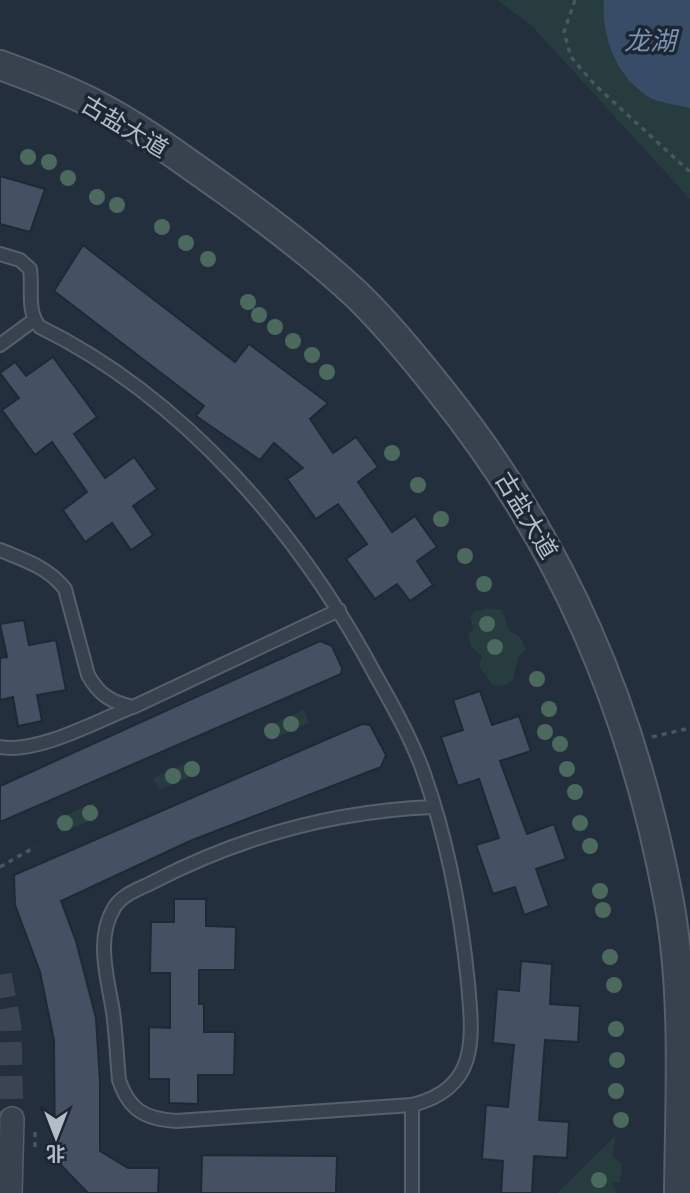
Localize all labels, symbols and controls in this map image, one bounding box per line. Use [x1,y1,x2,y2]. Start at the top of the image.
water label: 龙湖 [624,24,680,57]
street label: 古盐大道 [76,88,174,164]
street label: 古盐大道 [489,466,565,564]
north arrow [21,1102,91,1172]
text: 北 [46,1142,66,1166]

